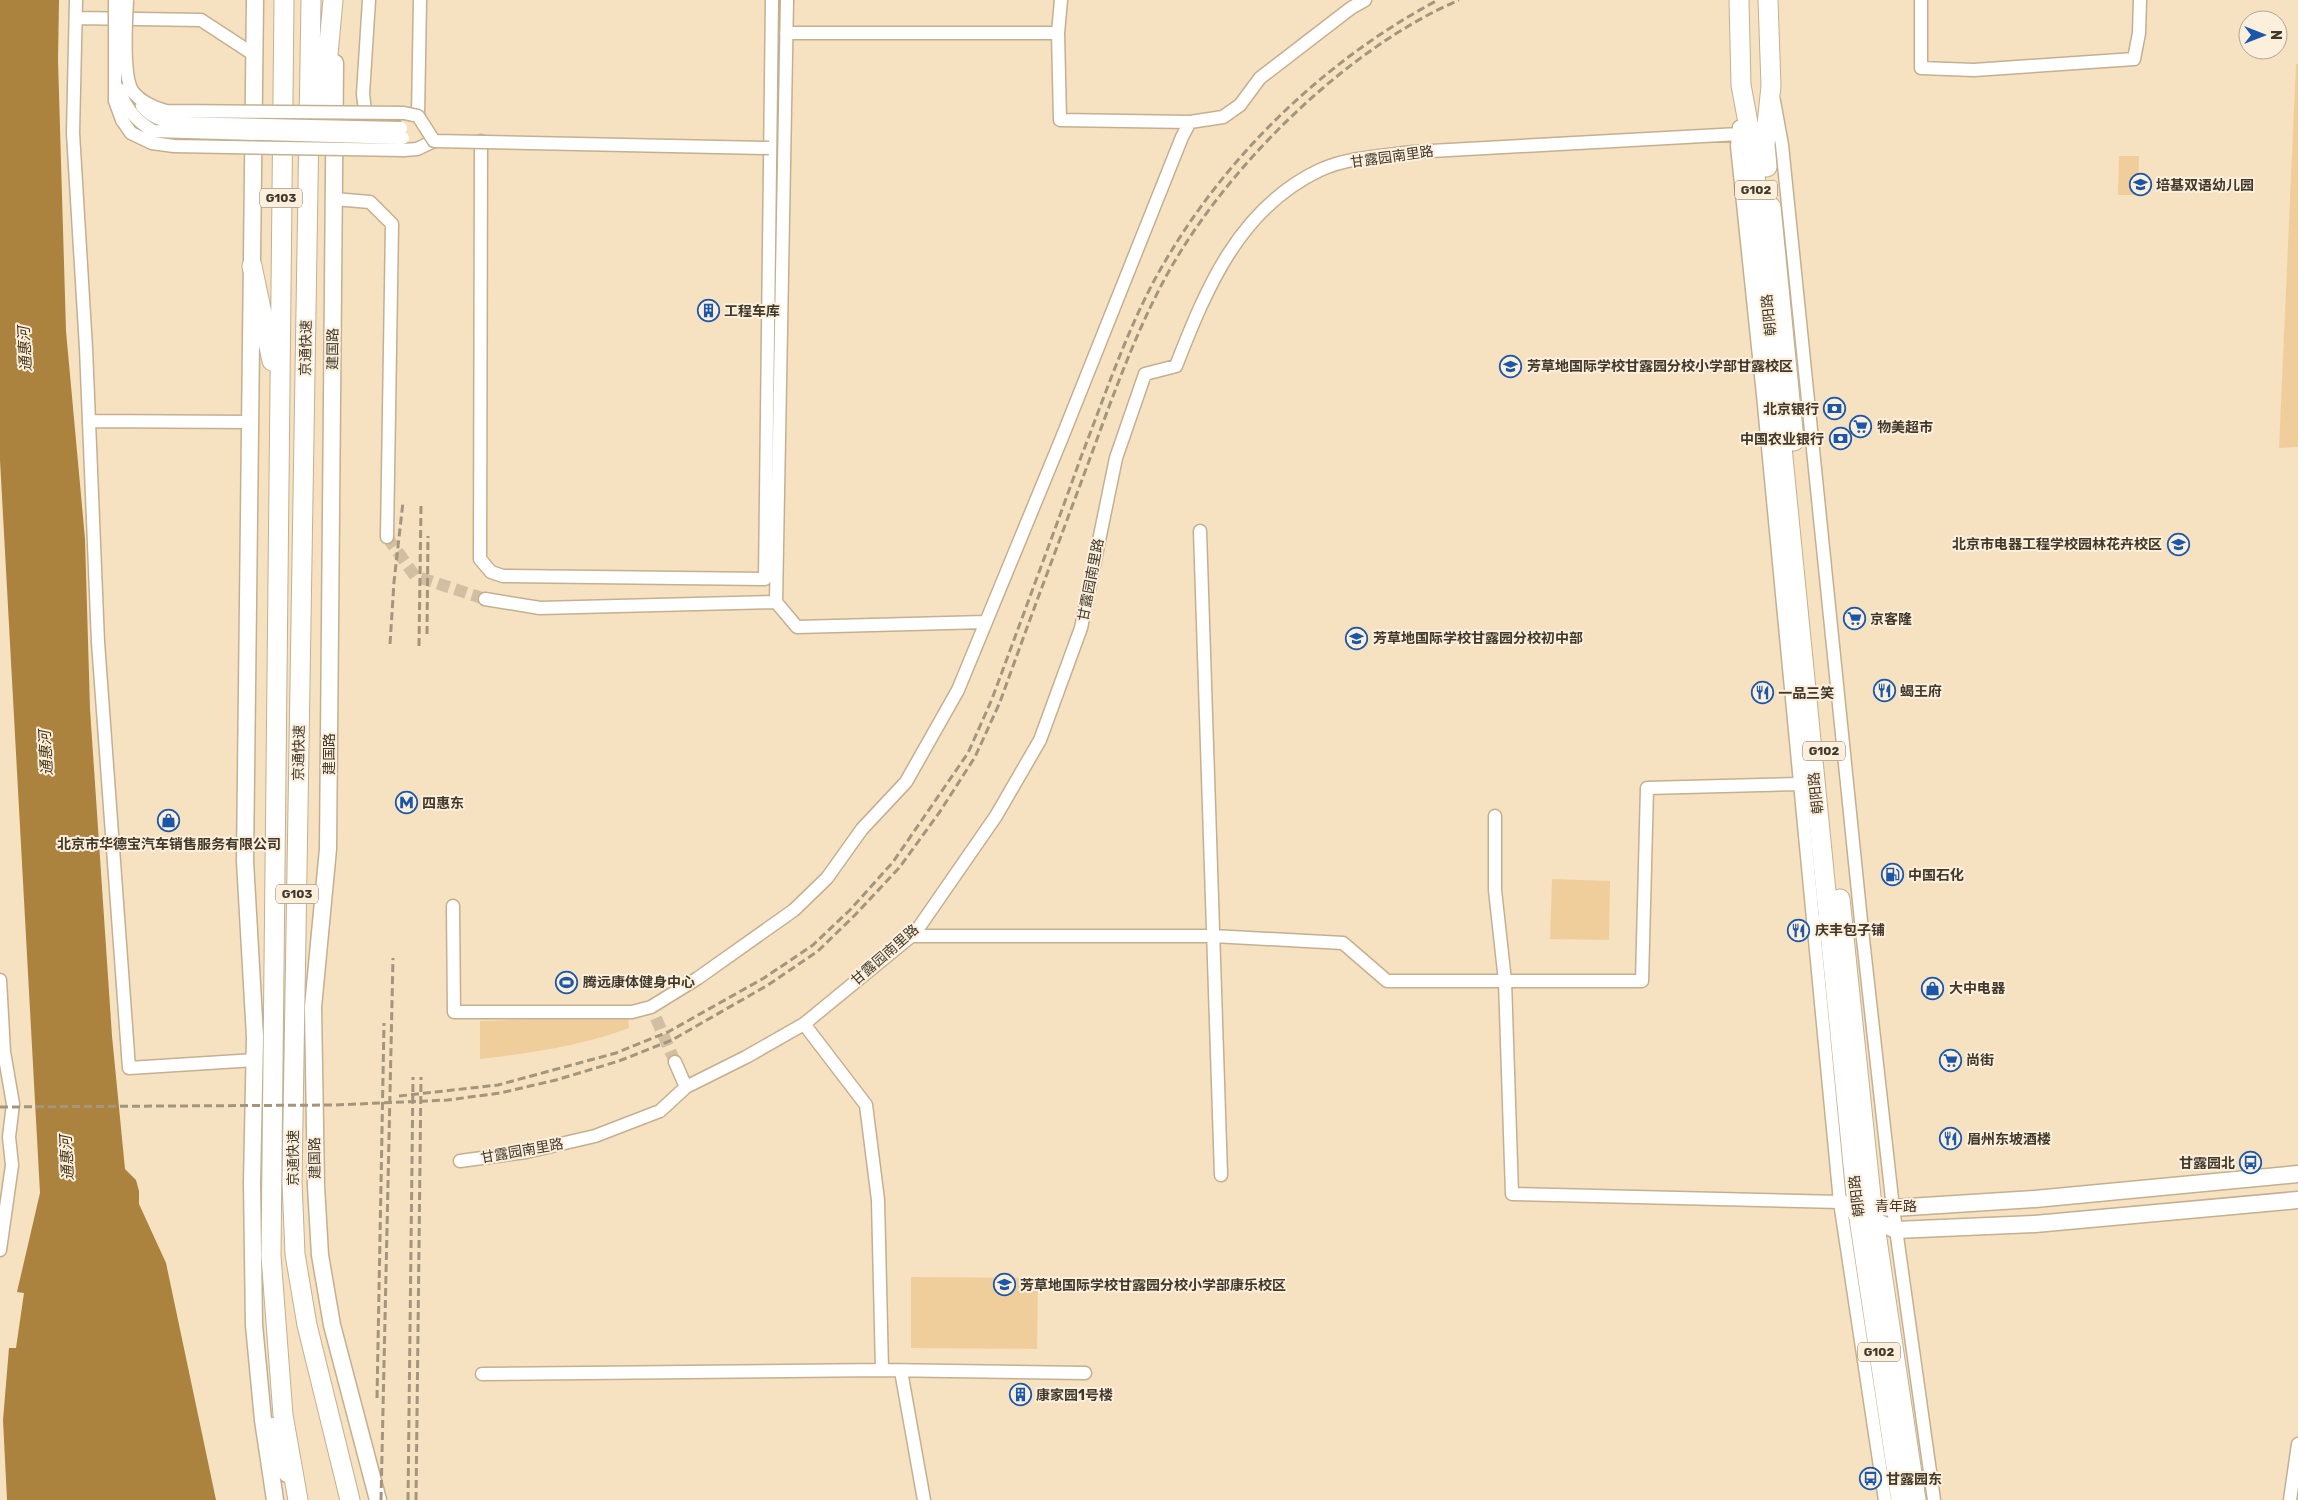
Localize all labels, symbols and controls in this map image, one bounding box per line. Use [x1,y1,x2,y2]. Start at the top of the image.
north arrow [2238,10,2288,60]
text: N [2267,30,2284,40]
street label: 甘露园南里路 [1349,143,1435,171]
school or university icon: 培基双语幼儿园 [2128,173,2152,197]
place label: 培基双语幼儿园 [2156,177,2254,194]
road number: G102 [1735,180,1777,200]
road number: G103 [260,188,302,208]
street label: 朝阳路 [1758,293,1780,337]
building icon: 工程车库 [696,299,720,323]
place label: 工程车库 [724,303,780,320]
street label: 京通快速 [297,320,315,376]
water label: 通惠河 [15,323,35,372]
street label: 建国路 [324,328,342,370]
school or university icon: 芳草地国际学校甘露园分校小学部甘露校区 [1499,354,1523,378]
place label: 芳草地国际学校甘露园分校小学部甘露校区 [1527,358,1793,375]
bank icon: 北京银行 [1823,397,1847,421]
place label: 北京银行 [1763,401,1819,418]
supermarket icon: 物美超市 [1849,415,1873,439]
place label: 物美超市 [1877,419,1933,436]
bank icon: 中国农业银行 [1828,427,1852,451]
place label: 中国农业银行 [1740,431,1824,448]
school or university icon: 北京市电器工程学校园林花卉校区 [2166,532,2190,556]
place label: 北京市电器工程学校园林花卉校区 [1952,536,2162,553]
street label: 甘露园南里路 [1075,537,1107,623]
supermarket icon: 京客隆 [1842,607,1866,631]
place label: 京客隆 [1870,611,1912,628]
school or university icon: 芳草地国际学校甘露园分校初中部 [1345,626,1369,650]
place label: 芳草地国际学校甘露园分校初中部 [1373,630,1583,647]
restaurant icon: 蝎王府 [1872,679,1896,703]
restaurant icon: 一品三笑 [1750,681,1774,705]
place label: 蝎王府 [1900,683,1942,700]
place label: 一品三笑 [1778,685,1834,702]
street label: 京通快速 [290,725,308,781]
water label: 通惠河 [36,727,56,776]
street label: 建国路 [321,733,338,775]
road number: G102 [1803,741,1845,760]
street label: 朝阳路 [1805,771,1827,815]
metro station icon: 四惠东 [394,791,418,815]
place label: 四惠东 [422,795,464,812]
shop icon: 北京市华德宝汽车销售服务有限公司 [157,809,181,833]
place label: 北京市华德宝汽车销售服务有限公司 [57,836,281,853]
fuel station icon: 中国石化 [1880,863,1904,887]
place label: 中国石化 [1908,867,1964,884]
road number: G103 [276,884,318,904]
restaurant icon: 庆丰包子铺 [1787,918,1811,942]
street label: 甘露园南里路 [848,921,922,989]
place label: 庆丰包子铺 [1815,922,1885,939]
sports icon: 腾远康体健身中心 [555,970,579,994]
place label: 腾远康体健身中心 [583,974,695,991]
shop icon: 大中电器 [1921,976,1945,1000]
place label: 大中电器 [1949,980,2006,997]
supermarket icon: 尚街 [1938,1048,1962,1072]
place label: 尚街 [1966,1052,1994,1069]
restaurant icon: 眉州东坡酒楼 [1939,1127,1963,1151]
street label: 京通快速 [285,1130,302,1186]
place label: 眉州东坡酒楼 [1967,1131,2051,1148]
water label: 通惠河 [57,1132,77,1181]
street label: 甘露园南里路 [479,1135,565,1167]
street label: 建国路 [306,1137,324,1179]
bus stop icon: 甘露园北 [2239,1151,2263,1175]
place label: 甘露园北 [2179,1155,2235,1172]
street label: 朝阳路 [1846,1174,1868,1218]
street label: 青年路 [1875,1198,1917,1215]
school or university icon: 芳草地国际学校甘露园分校小学部康乐校区 [992,1273,1016,1297]
place label: 芳草地国际学校甘露园分校小学部康乐校区 [1020,1277,1286,1294]
road number: G102 [1858,1342,1900,1361]
building icon: 康家园1号楼 [1008,1383,1032,1407]
place label: 康家园1号楼 [1036,1387,1113,1404]
bus stop icon: 甘露园东 [1858,1467,1882,1491]
place label: 甘露园东 [1886,1471,1942,1488]

